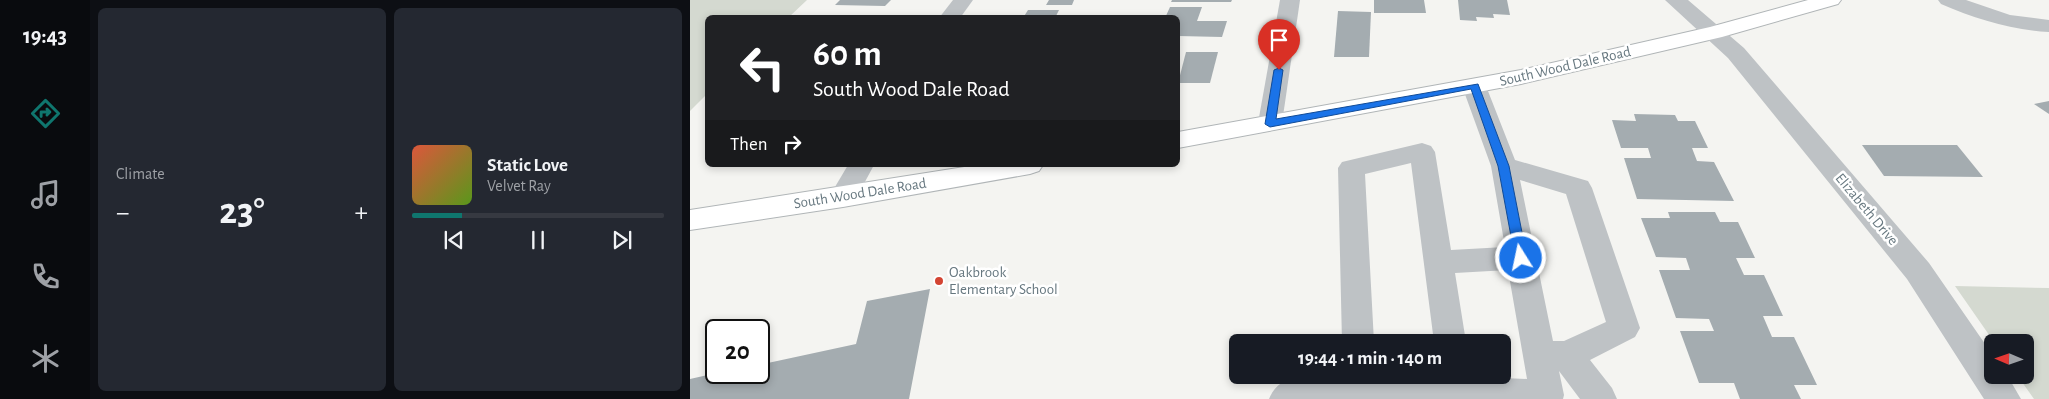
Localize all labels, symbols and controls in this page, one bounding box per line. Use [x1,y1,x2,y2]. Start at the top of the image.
pin [1258,19,1300,70]
text: 19:43 [23,25,67,47]
icon: arrive [1265,26,1293,54]
icon: left [730,35,795,100]
text: 60 m [813,37,882,72]
street label: South Wood Dale Road [1498,44,1632,89]
text: South Wood Dale Road [813,78,1010,100]
icon: directions [28,96,63,131]
icon: right [778,130,806,158]
text: Then [730,135,768,154]
text: Static Love [487,156,568,175]
text: Climate [116,166,165,182]
street label: Elizabeth Drive [1832,171,1901,248]
street label: South Wood Dale Road [793,176,928,211]
icon: music [28,177,63,212]
text: Velvet Ray [487,178,551,194]
text: 23° [219,193,265,231]
text: − [116,199,129,227]
text: + [355,199,368,227]
icon: previous [440,226,468,254]
icon: pause [524,226,552,254]
icon: next [608,226,636,254]
position arrow [1494,231,1546,283]
icon: phone [28,259,63,294]
place label: Oakbrook Elementary School [949,265,1058,297]
marker: Oakbrook Elementary School [933,275,945,287]
speed limit sign: 20 [705,319,770,384]
north arrow [1984,334,2034,384]
map controls [1984,334,2034,384]
icon: climate [28,341,63,376]
text: 19:44 · 1 min · 140 m [1298,349,1442,368]

